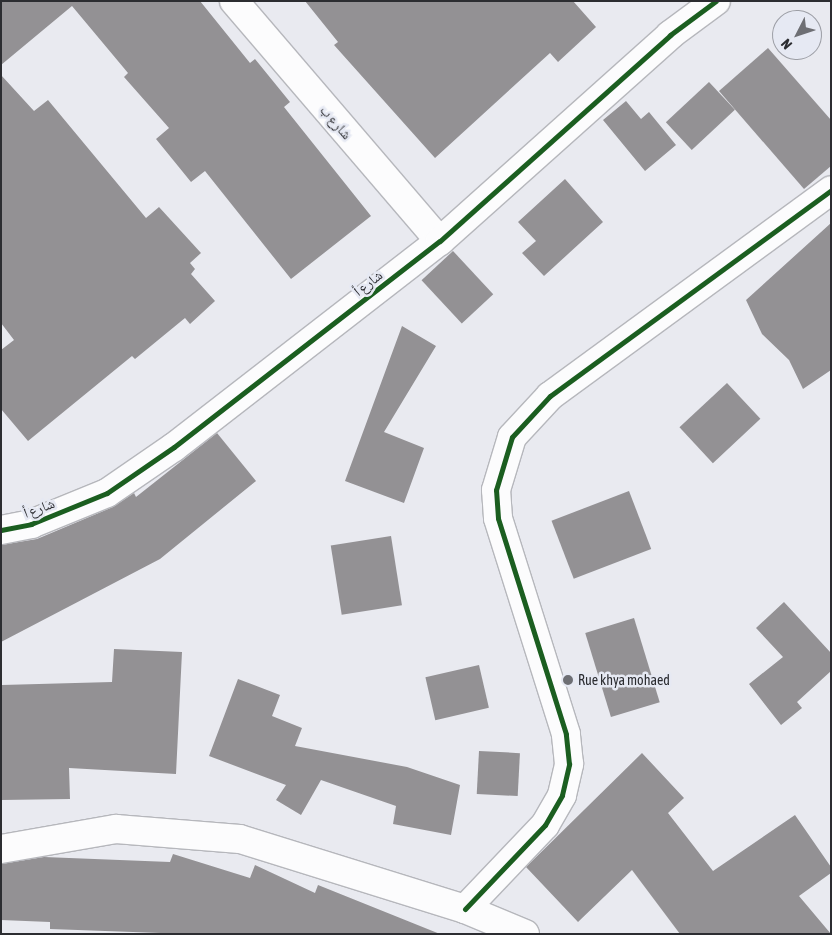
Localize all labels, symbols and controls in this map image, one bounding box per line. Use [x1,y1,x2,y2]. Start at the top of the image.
north arrow [772,10,822,60]
text: N [778,36,795,53]
street label: شارع ب [317,102,355,142]
street label: شارع أ [350,267,386,299]
street label: شارع أ [21,495,57,521]
place label: Rue khya mohaed [578,672,670,688]
marker: Rue khya mohaed [562,674,574,686]

